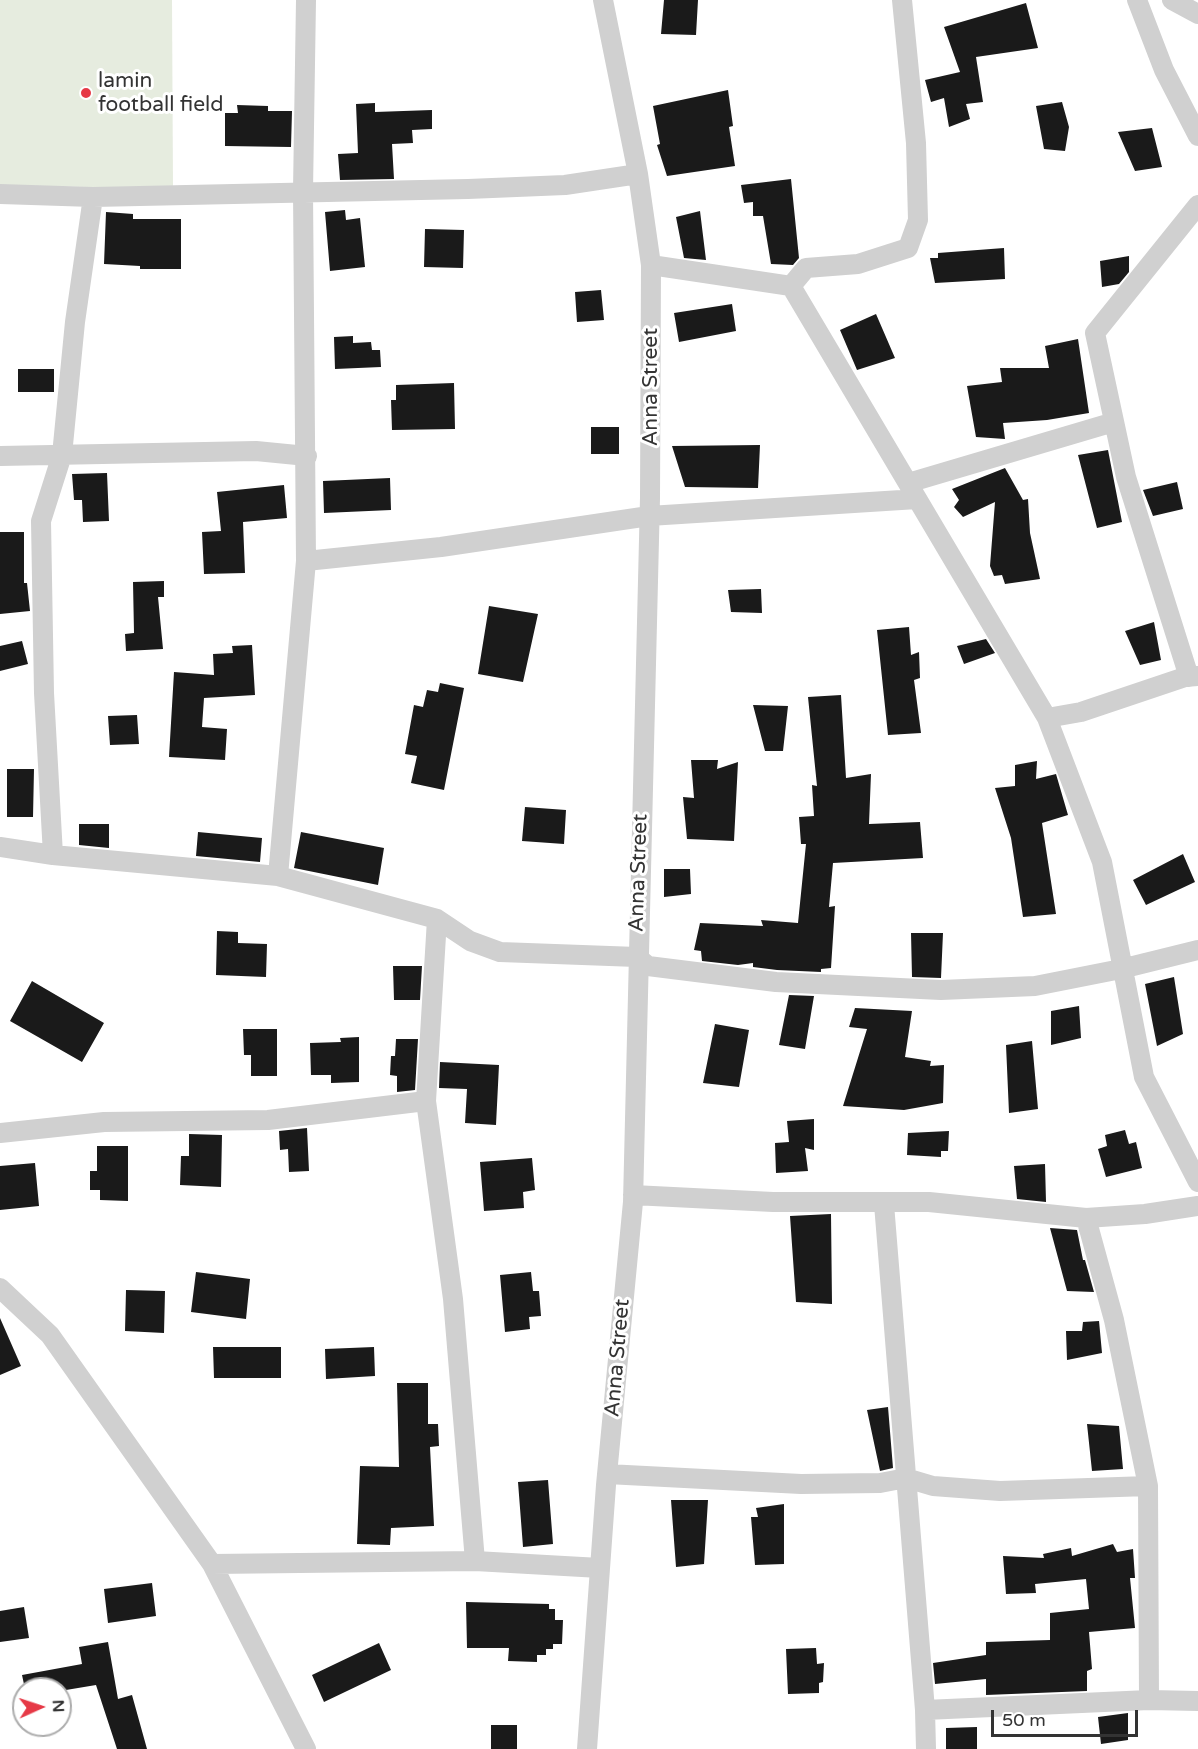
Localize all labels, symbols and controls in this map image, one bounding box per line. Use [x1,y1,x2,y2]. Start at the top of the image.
place label: lamin football field [98,68,224,118]
marker: lamin football field [79,86,93,100]
street label: Anna Street [638,328,664,446]
street label: Anna Street [624,813,654,933]
street label: Anna Street [600,1298,636,1418]
north arrow [12,1677,72,1737]
scale bar [994,1698,1141,1736]
text: N [48,1699,68,1713]
text: 50 m [1002,1709,1046,1731]

